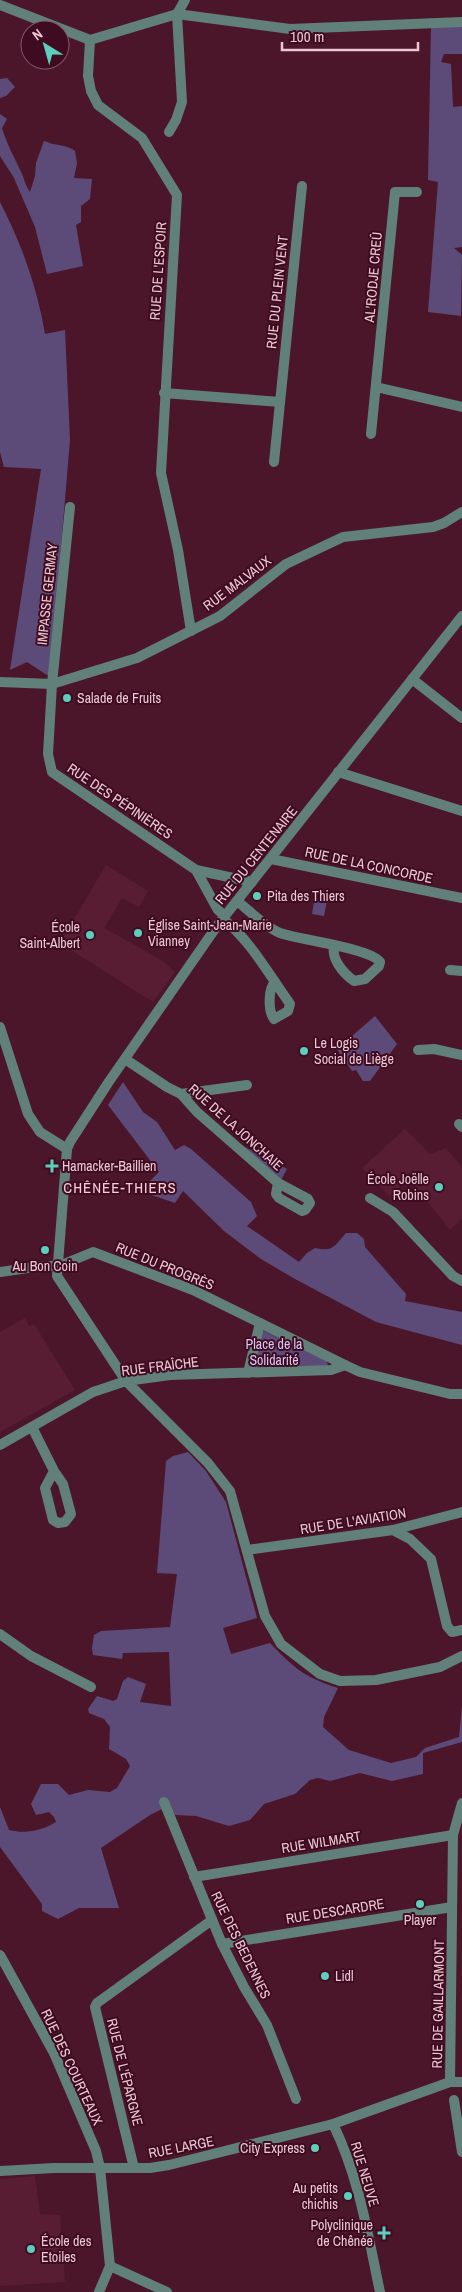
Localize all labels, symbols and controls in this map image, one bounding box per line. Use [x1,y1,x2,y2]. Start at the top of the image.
north arrow [20,20,70,70]
scale bar [282,20,418,52]
text: N [28,25,46,44]
text: 100 m [290,26,324,47]
street label: RUE DE L'ESPOIR [146,221,170,321]
street label: AL'RODJE CREÛ [360,231,386,324]
street label: RUE DU PLEIN VENT [262,234,292,350]
street label: IMPASSE GERMAY [33,542,61,646]
street label: RUE MALVAUX [199,551,275,614]
place label: Salade de Fruits [77,689,161,707]
marker: Salade de Fruits [61,692,73,704]
street label: RUE DES PÉPINIÈRES [64,759,176,843]
street label: RUE DU CENTENAIRE [211,802,301,908]
street label: RUE DE LA CONCORDE [303,843,435,887]
place label: Pita des Thiers [267,887,345,905]
marker: Pita des Thiers [251,890,263,902]
place label: Église Saint-Jean-Marie Vianney [148,916,272,950]
place label: École Saint-Albert [19,918,80,952]
marker: Église Saint-Jean-Marie Vianney [132,927,144,939]
marker: École Saint-Albert [84,929,96,941]
place label: Le Logis Social de Liège [314,1034,394,1068]
marker: Le Logis Social de Liège [298,1045,310,1057]
street label: RUE DE LA JONCHAIE [185,1080,287,1174]
place label: Hamacker-Baillien [62,1157,156,1175]
marker: Hamacker-Baillien [46,1160,58,1172]
place label: École Joëlle Robins [367,1170,429,1204]
district label: CHÊNÉE-THIERS [63,1177,177,1198]
marker: École Joëlle Robins [433,1181,445,1193]
street label: RUE DU PROGRÈS [113,1238,217,1294]
marker: Au Bon Coin [39,1244,51,1256]
place label: Au Bon Coin [11,1257,78,1275]
park label: Place de la Solidarité [246,1335,303,1369]
street label: RUE FRAÎCHE [120,1352,200,1380]
street label: RUE DE L'AVIATION [299,1504,407,1538]
street label: RUE WILMART [280,1827,362,1857]
street label: RUE DES BEDENNES [207,1888,275,2002]
street label: RUE DESCARDRE [284,1894,386,1928]
marker: Player [414,1898,426,1910]
place label: Player [404,1911,436,1929]
street label: RUE DE GAILLARMONT [428,1939,448,2069]
place label: Lidl [335,1967,354,1985]
marker: Lidl [319,1970,331,1982]
street label: RUE DES COURTEAUX [37,2006,107,2128]
street label: RUE DE L'ÉPARGNE [103,2016,147,2128]
street label: RUE LARGE [147,2132,215,2162]
place label: City Express [240,2139,305,2157]
street label: RUE NEUVE [347,2139,383,2209]
marker: City Express [309,2142,321,2154]
place label: Au petits chichis [292,2179,338,2213]
marker: Au petits chichis [342,2190,354,2202]
place label: Polyclinique de Chênée [310,2216,373,2250]
marker: Polyclinique de Chênée [377,2226,391,2240]
place label: École des Etoiles [41,2232,92,2266]
marker: École des Etoiles [25,2243,37,2255]

